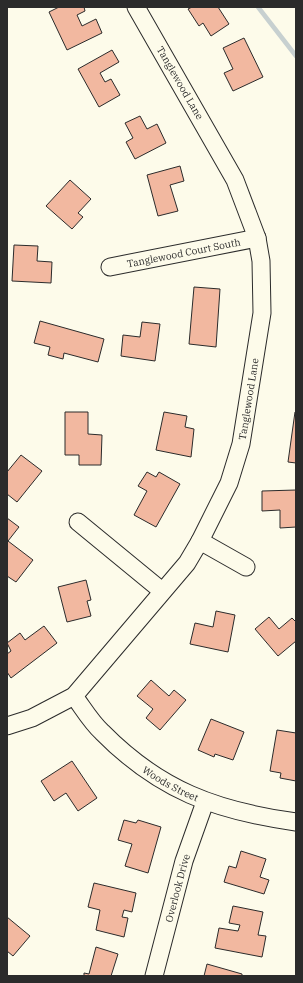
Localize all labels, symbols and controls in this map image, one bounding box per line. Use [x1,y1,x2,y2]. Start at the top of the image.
street label: Tanglewood Lane [154,44,206,122]
street label: Tanglewood Court South [126,235,242,270]
street label: Tanglewood Lane [235,357,261,441]
street label: Woods Street [140,763,201,804]
street label: Overlook Drive [162,852,193,924]

